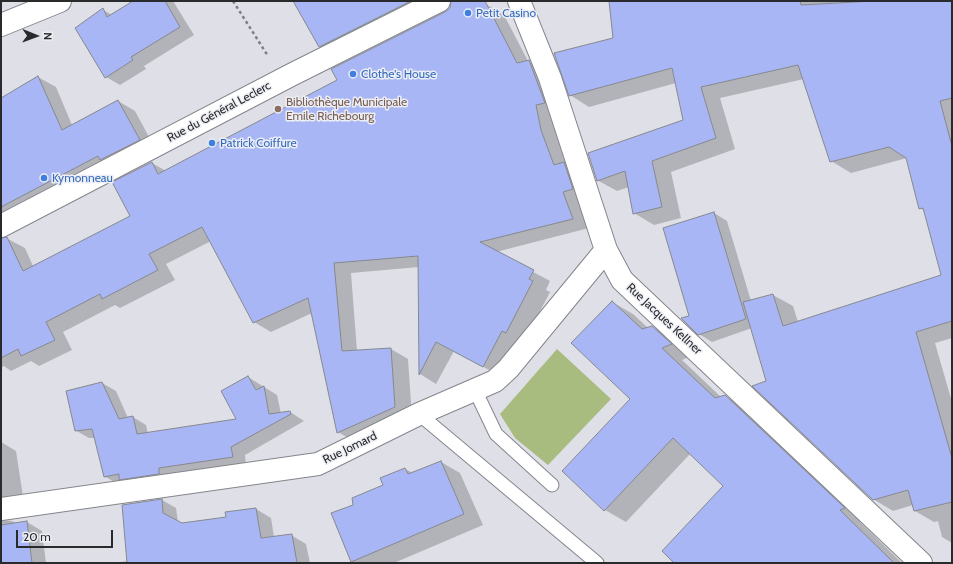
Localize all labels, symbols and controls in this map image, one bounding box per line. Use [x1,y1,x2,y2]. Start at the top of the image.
place label: Petit Casino [476,6,536,20]
marker: Petit Casino [463,8,473,18]
north arrow [16,16,56,56]
text: N [41,32,55,40]
place label: Clothe's House [361,67,436,81]
marker: Clothe's House [348,69,358,79]
street label: Rue du Général Leclerc [165,79,273,145]
place label: Bibliothèque Municipale Emile Richebourg [286,95,407,123]
marker: Bibliothèque Municipale Emile Richebourg [273,104,283,114]
place label: Patrick Coiffure [220,136,297,150]
marker: Patrick Coiffure [207,138,217,148]
place label: Kymonneau [52,171,113,185]
marker: Kymonneau [39,173,49,183]
street label: Rue Jacques Kellner [623,280,705,358]
street label: Rue Jomard [321,429,379,467]
scale bar [18,522,115,548]
text: 20 m [23,529,51,544]

